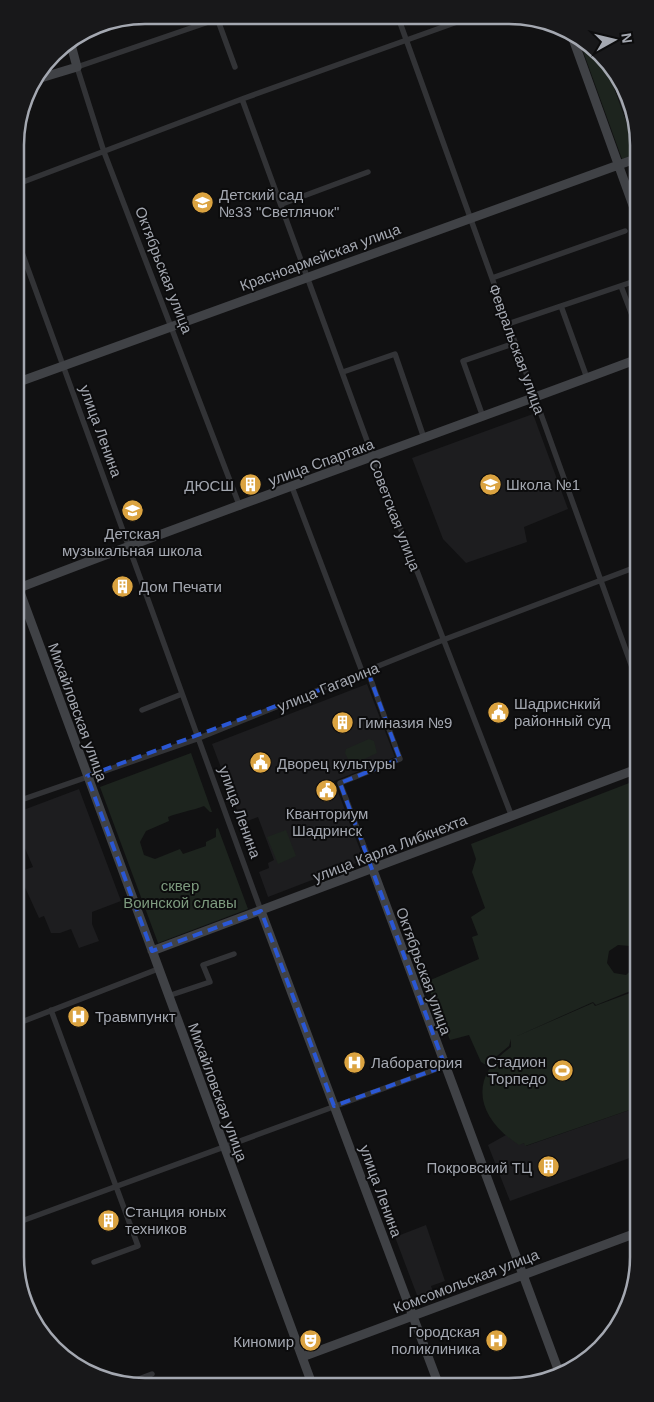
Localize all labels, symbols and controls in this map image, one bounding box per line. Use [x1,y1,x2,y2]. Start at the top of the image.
north arrow [589,15,639,65]
text: N [618,32,636,44]
place label: Детский сад №33 "Светлячок" [219,186,339,220]
school or university icon: Детский сад №33 "Светлячок" [191,191,215,215]
street label: Октябрьская улица [132,204,196,336]
street label: Красноармейская улица [237,220,403,294]
street label: Февральская улица [486,282,549,417]
street label: улица Ленина [76,383,126,480]
street label: улица Спартака [266,435,377,489]
street label: Советская улица [366,457,424,574]
school or university icon: Школа №1 [478,472,502,496]
building icon: ДЮСШ [238,473,262,497]
place label: Школа №1 [506,476,580,493]
place label: ДЮСШ [184,477,234,494]
school or university icon: Детская музыкальная школа [120,498,144,522]
place label: Детская музыкальная школа [62,525,203,559]
building icon: Дом Печати [111,574,135,598]
place label: Дом Печати [139,578,222,595]
street label: Михайловская улица [45,640,111,784]
street label: улица Гагарина [275,659,382,715]
place label: Шадриснкий районный суд [514,695,611,729]
public building icon: Шадриснкий районный суд [486,700,510,724]
building icon: Гимназия №9 [330,710,354,734]
place label: Гимназия №9 [358,714,452,731]
public building icon: Дворец культуры [249,751,273,775]
place label: Дворец культуры [277,755,396,772]
street label: улица Ленина [215,764,265,861]
public building icon: Кванториум Шадринск [315,778,339,802]
place label: Кванториум Шадринск [286,805,368,839]
street label: улица Карла Либкнехта [311,811,470,885]
park label: сквер Воинской славы [123,877,237,911]
street label: Октябрьская улица [393,905,455,1038]
hospital icon: Травмпункт [67,1004,91,1028]
place label: Травмпункт [95,1008,176,1025]
street label: Михайловская улица [185,1020,251,1164]
hospital icon: Лаборатория [343,1050,367,1074]
place label: Стадион Торпедо [486,1053,546,1087]
place label: Лаборатория [371,1054,462,1071]
sports icon: Стадион Торпедо [550,1058,574,1082]
street label: улица Ленина [356,1143,406,1240]
building icon: Покровский ТЦ [536,1155,560,1179]
place label: Покровский ТЦ [427,1159,532,1176]
place label: Станция юных техников [125,1203,227,1237]
building icon: Станция юных техников [97,1208,121,1232]
street label: Комсомольская улица [391,1245,542,1317]
place label: Городская поликлиника [391,1323,481,1357]
hospital icon: Городская поликлиника [484,1328,508,1352]
theatre icon: Киномир [298,1329,322,1353]
place label: Киномир [233,1333,294,1350]

